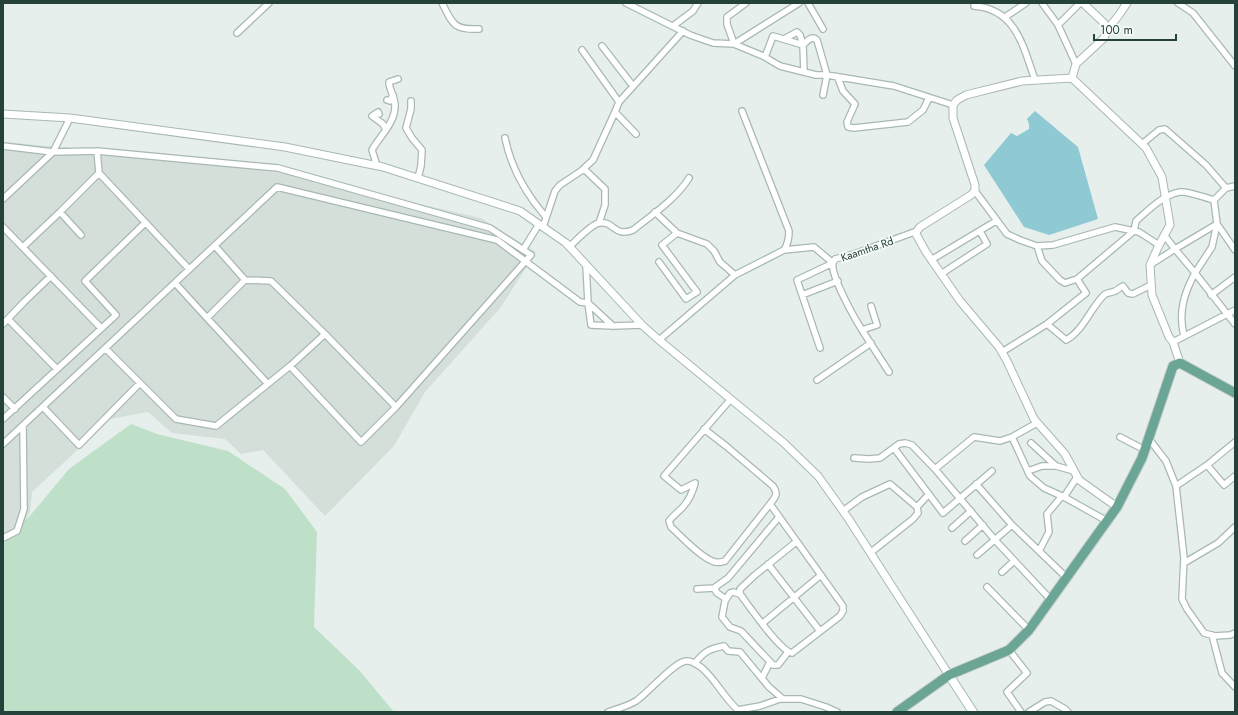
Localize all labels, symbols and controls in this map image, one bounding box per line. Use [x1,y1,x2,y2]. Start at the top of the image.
scale bar [1094,16,1176,42]
text: 100 m [1100,21,1133,39]
street label: Kaamtha Rd [838,233,896,265]

